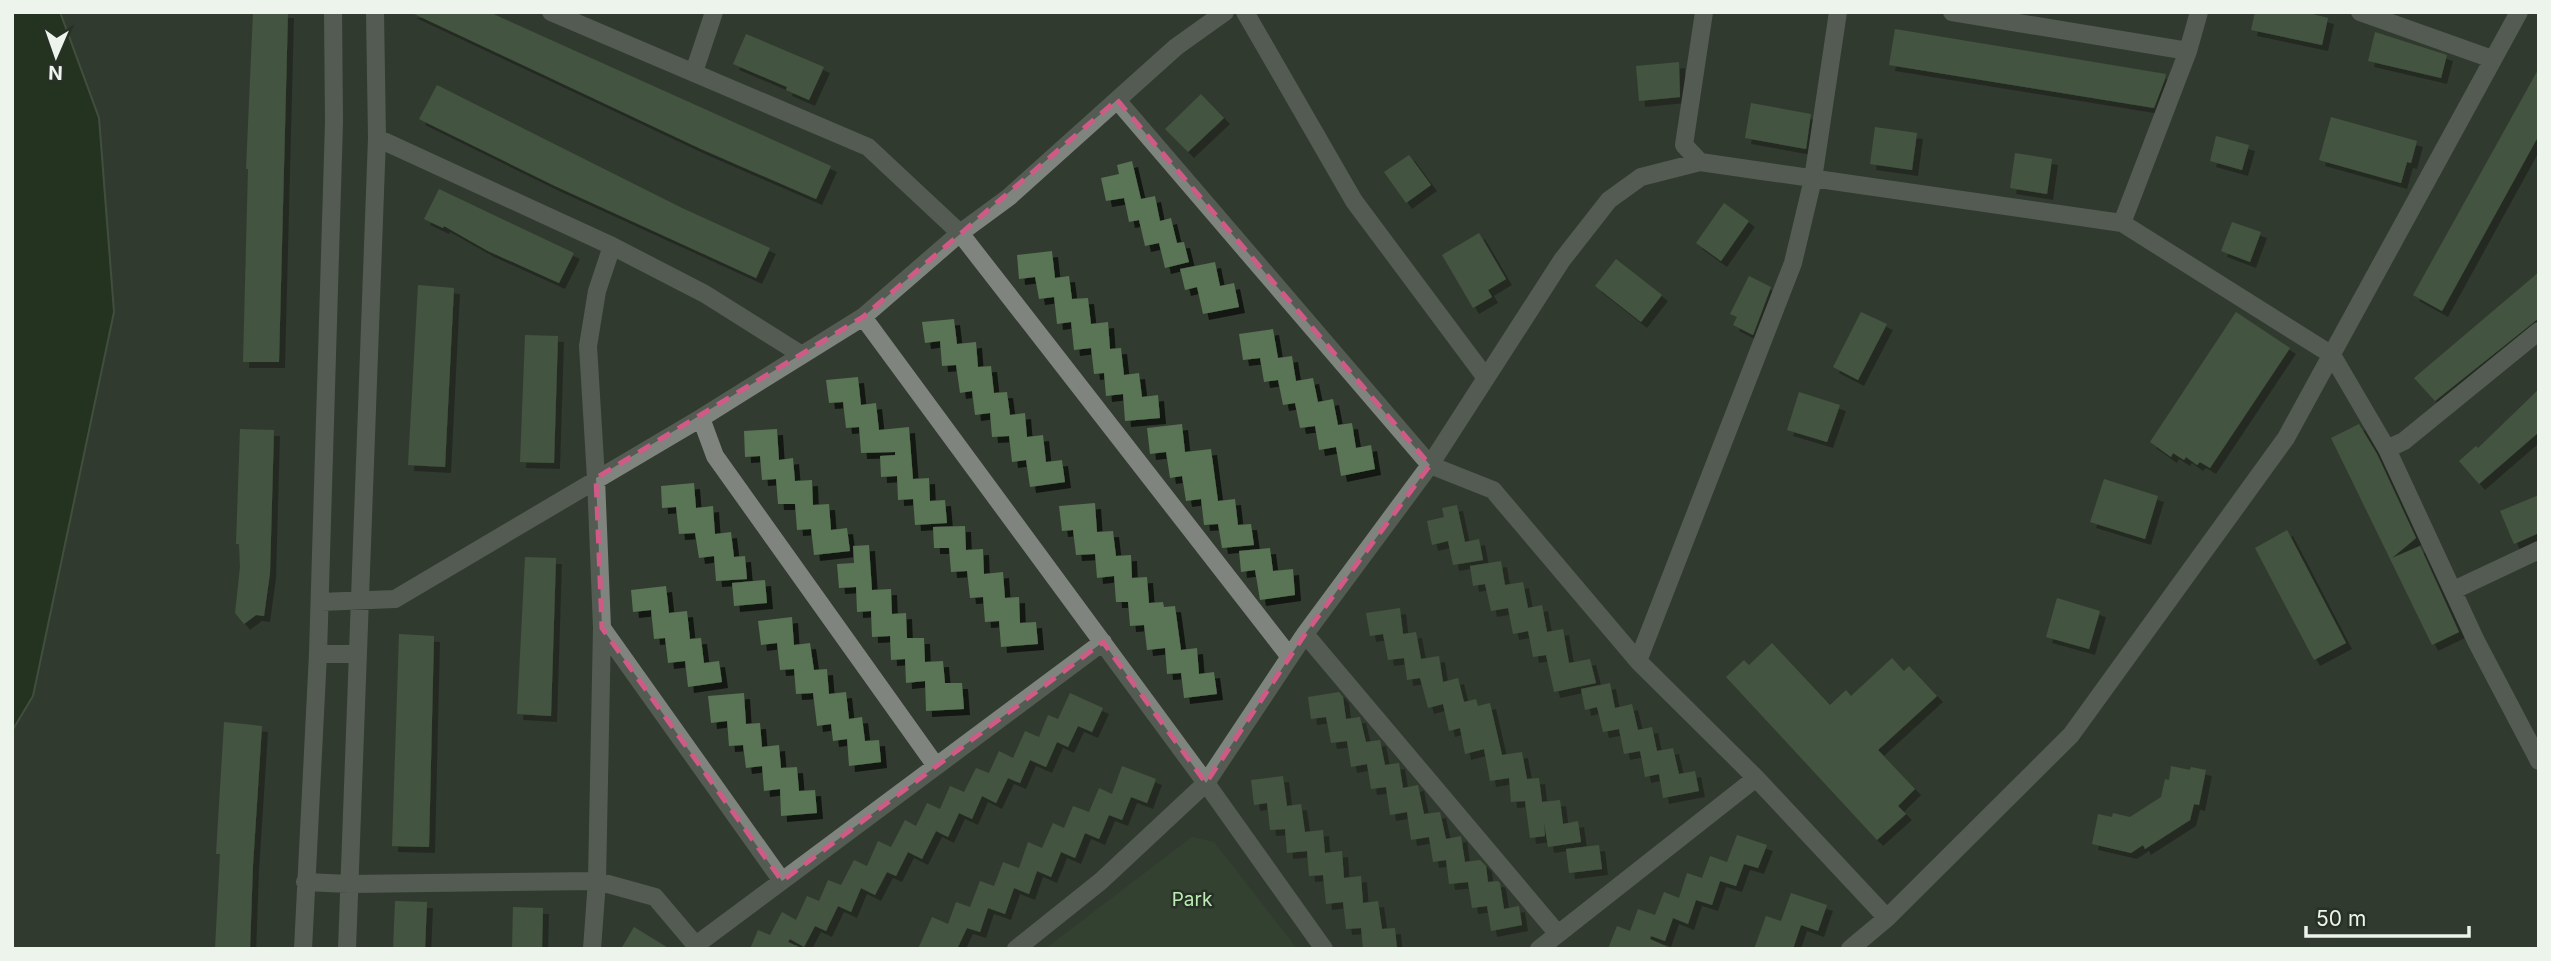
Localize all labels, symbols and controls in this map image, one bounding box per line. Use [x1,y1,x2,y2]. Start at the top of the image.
north arrow [21,21,91,91]
text: N [48,61,63,84]
park label: Park [1172,888,1213,911]
scale bar [2306,894,2469,938]
text: 50 m [2316,906,2366,931]

